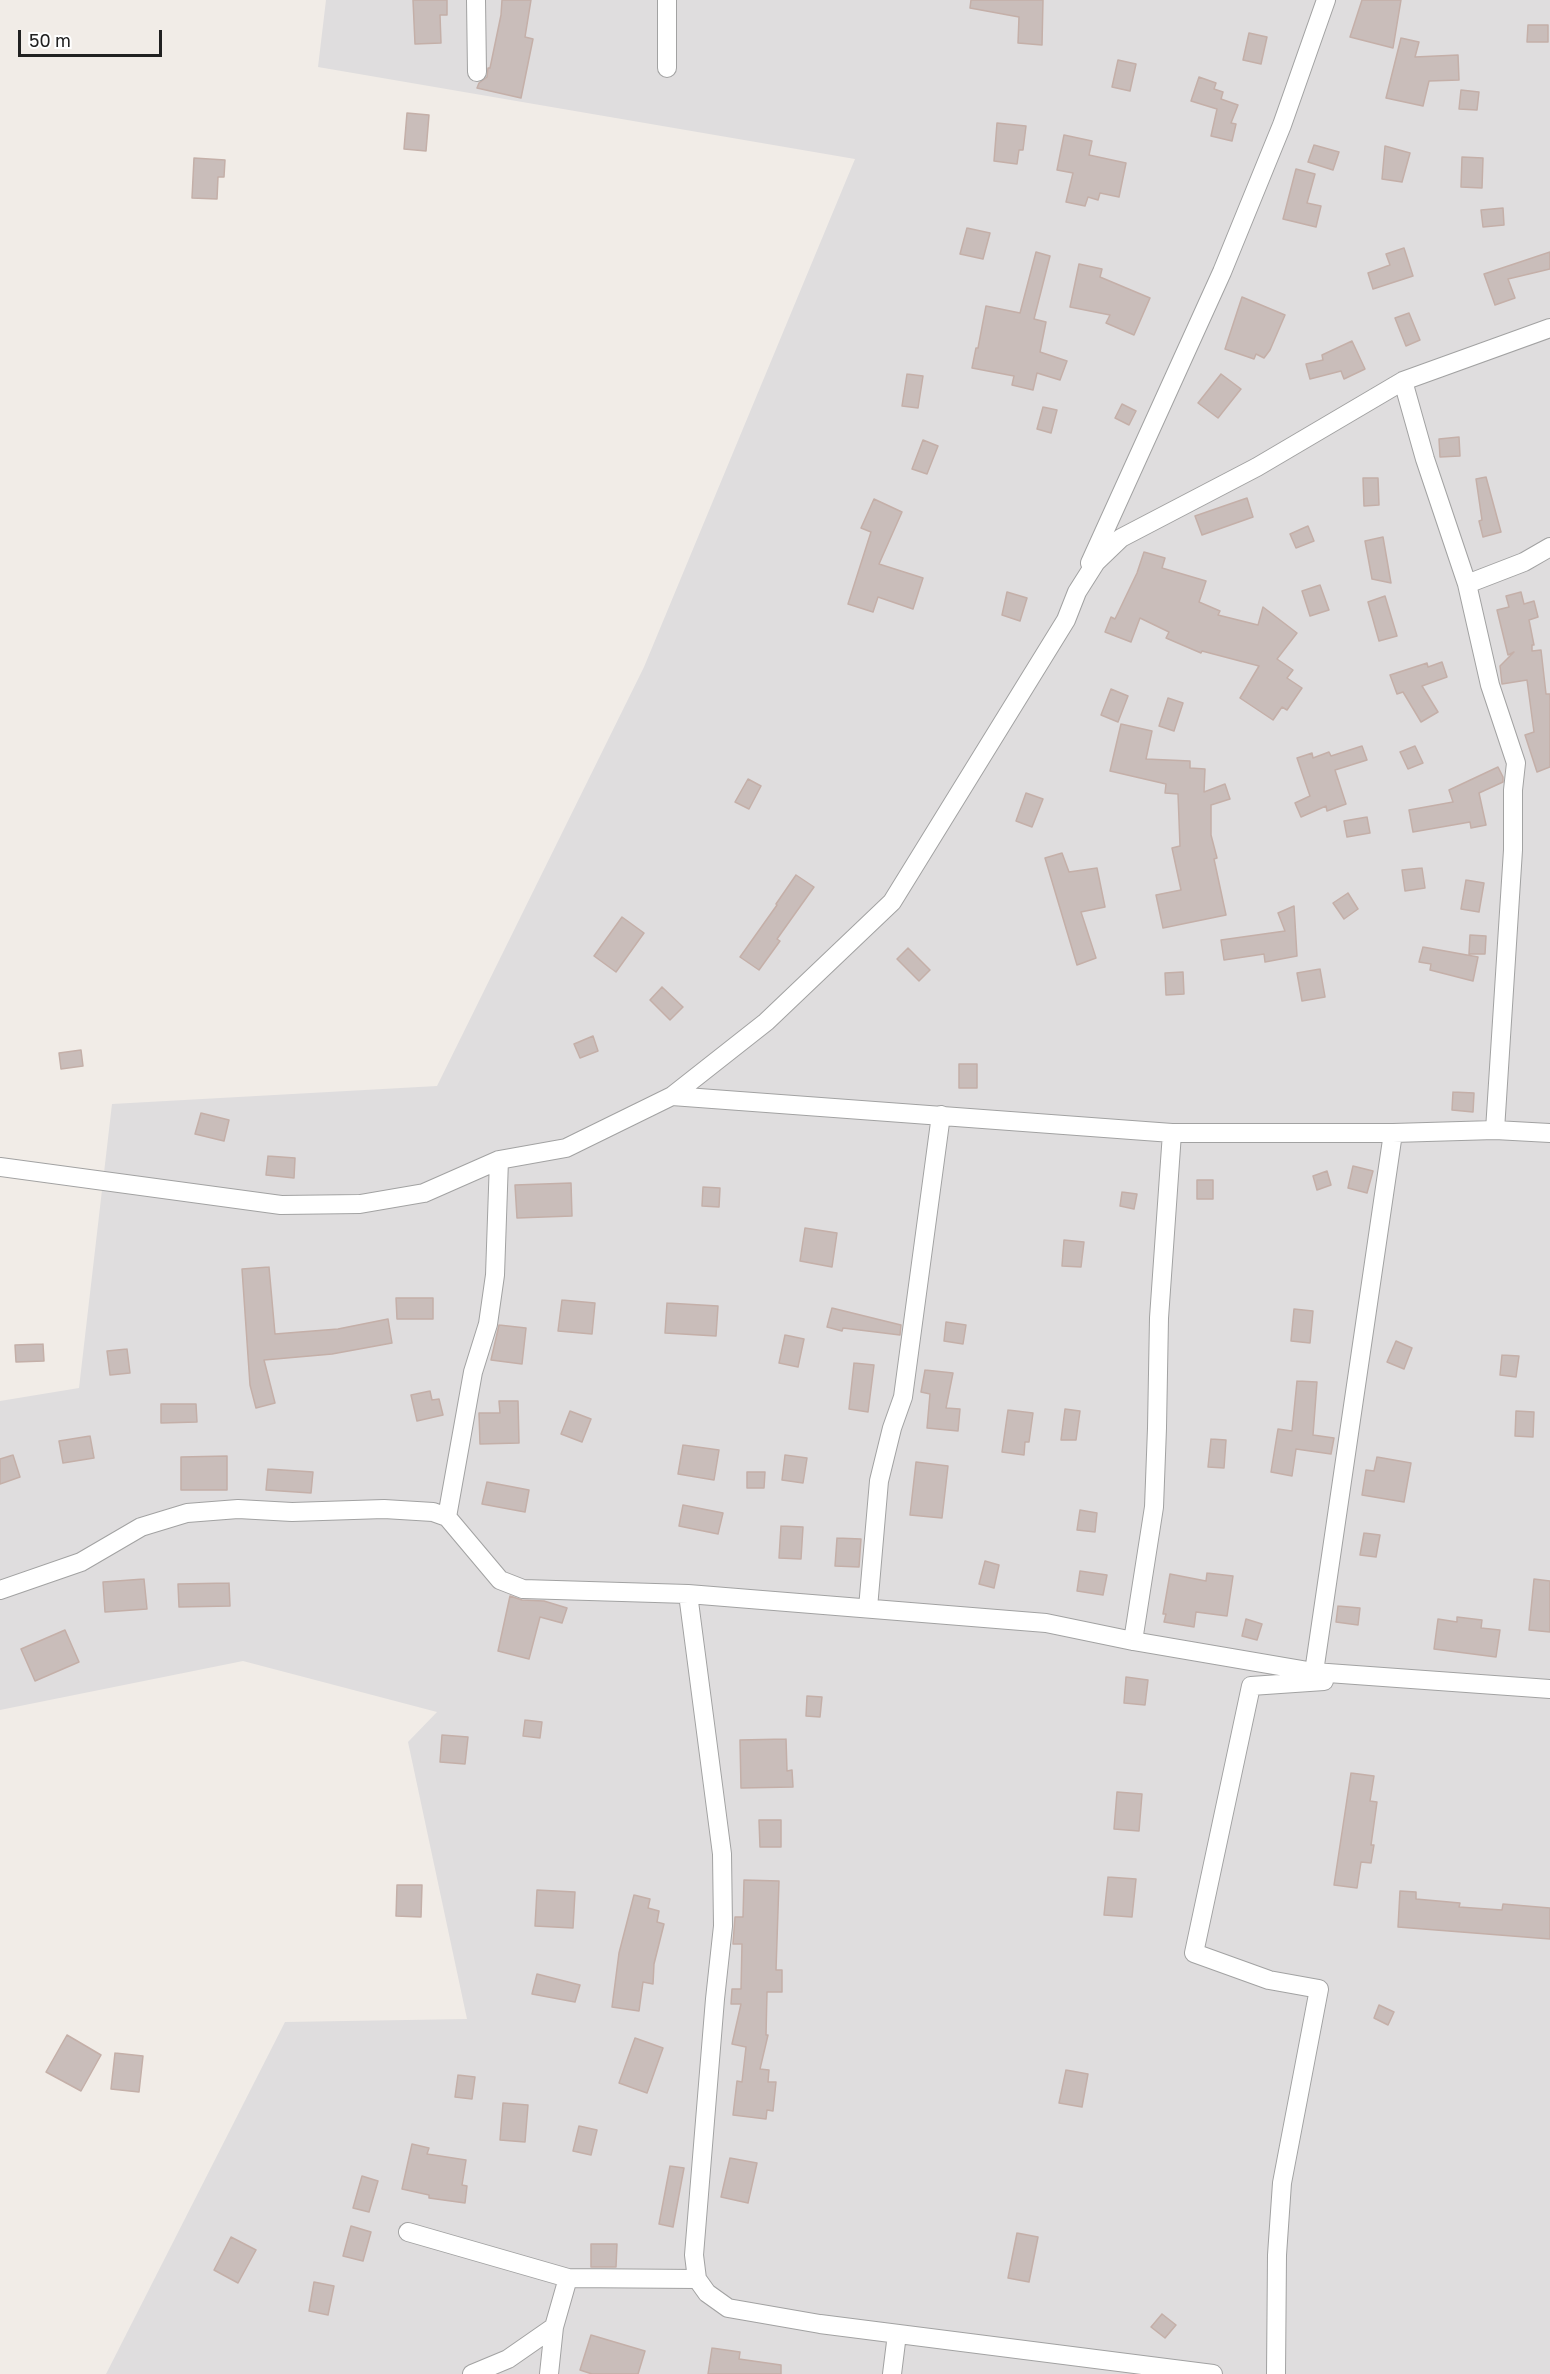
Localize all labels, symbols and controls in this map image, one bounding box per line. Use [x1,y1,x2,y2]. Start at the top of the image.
scale bar [21,18,165,56]
text: 50 m [29,29,71,51]

